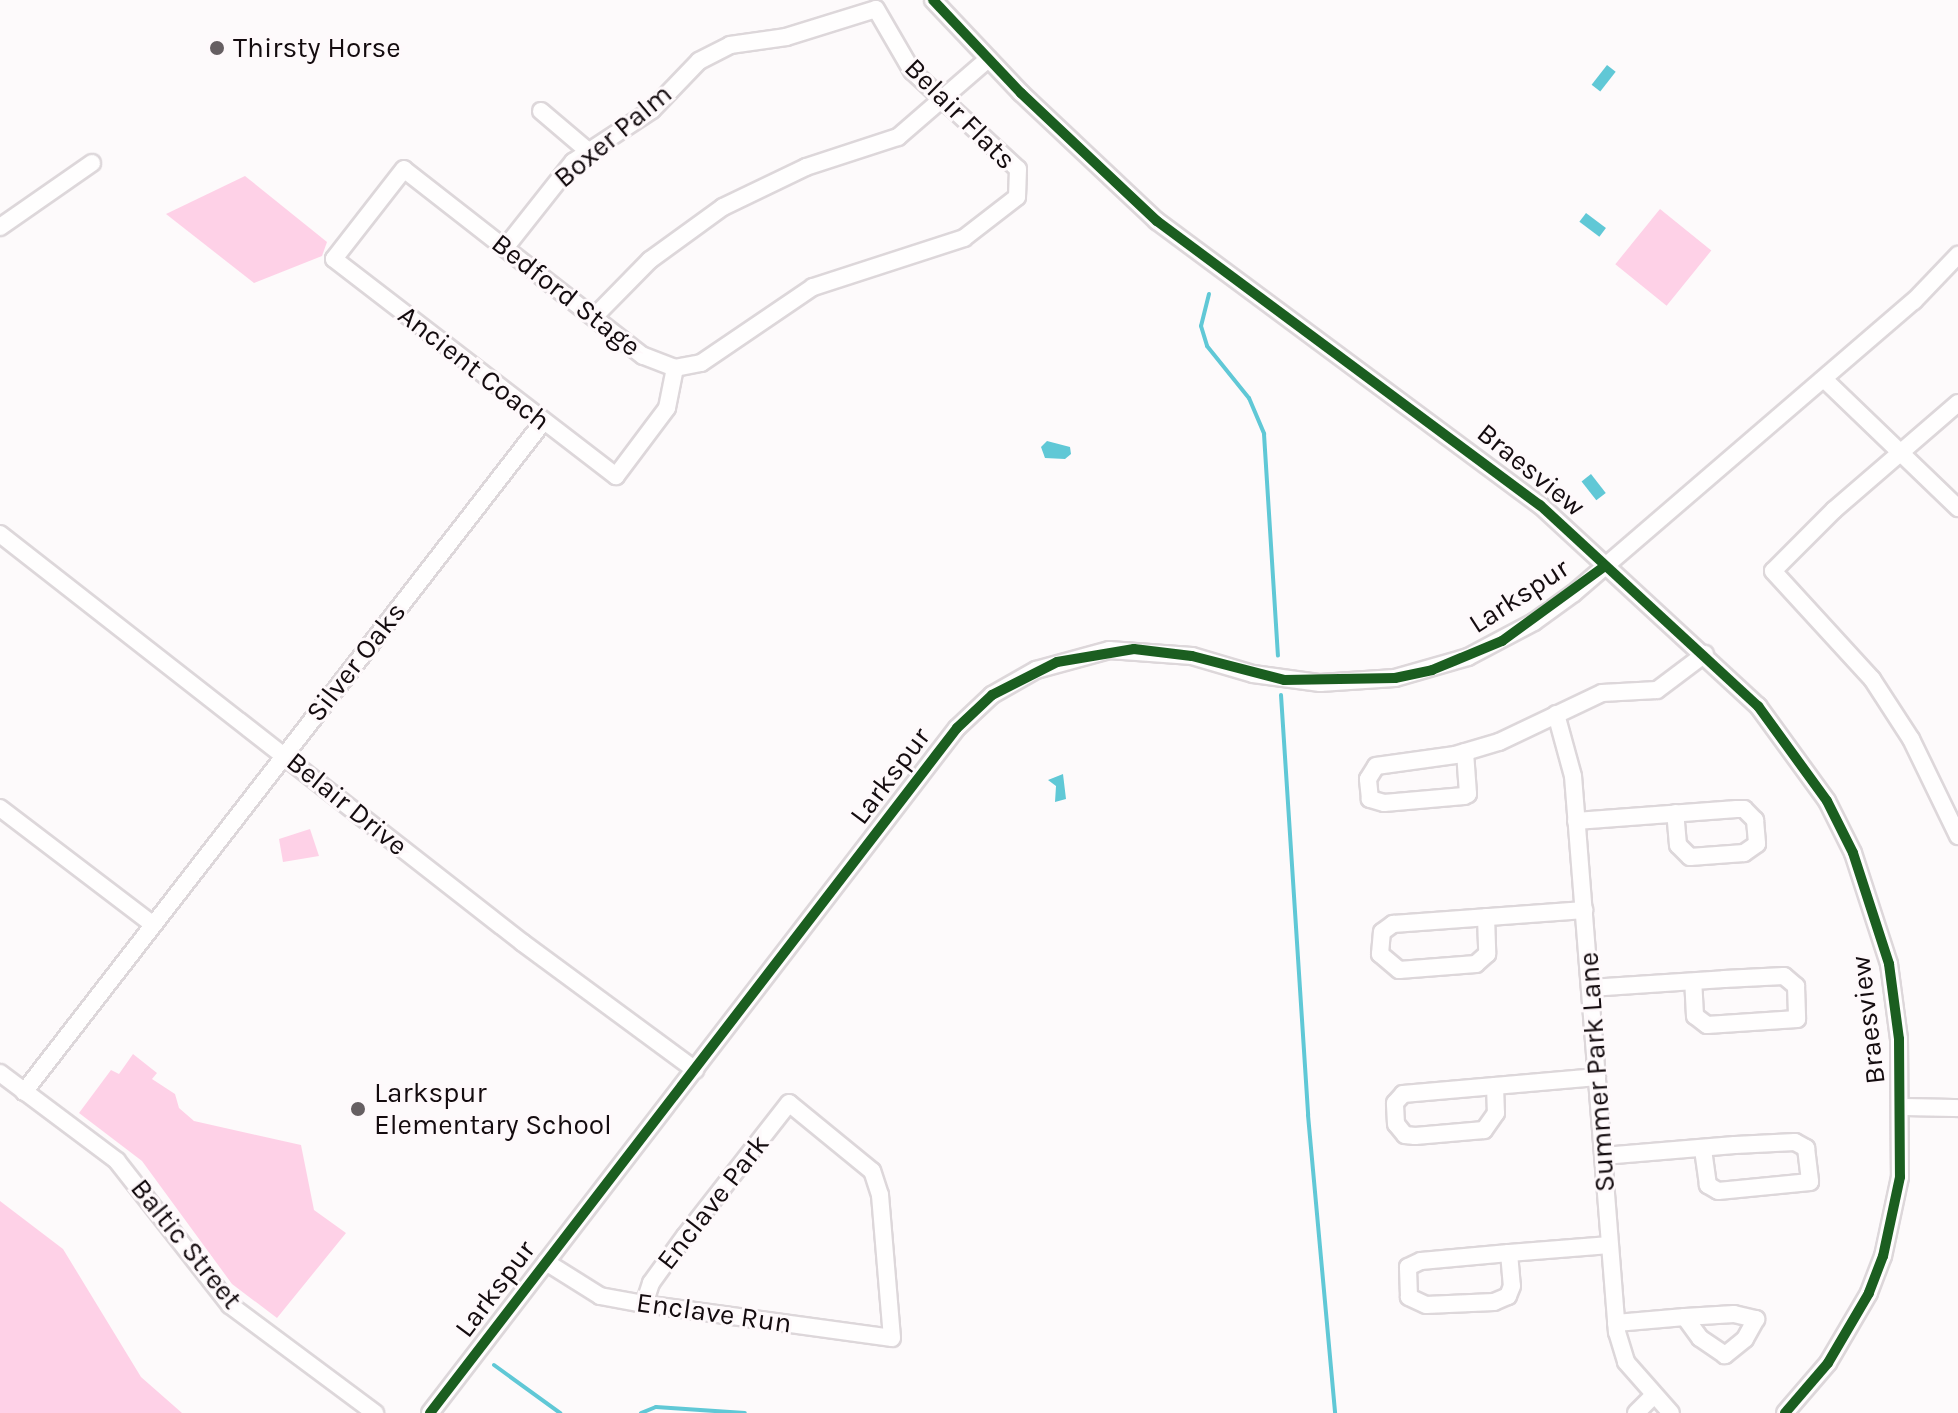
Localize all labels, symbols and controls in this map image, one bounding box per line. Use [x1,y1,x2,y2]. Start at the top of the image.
place label: Thirsty Horse [233,31,401,65]
marker: Thirsty Horse [208,39,226,57]
street label: Belair Flats [897,51,1023,177]
street label: Boxer Palm [547,77,679,195]
street label: Bedford Stage [485,226,647,364]
street label: Ancient Coach [391,298,557,438]
street label: Braesview [1470,416,1592,524]
street label: Larkspur [1463,551,1575,641]
street label: Silver Oaks [299,596,413,728]
street label: Larkspur [843,721,937,831]
street label: Belair Drive [280,745,414,863]
street label: Summer Park Lane [1572,951,1622,1193]
street label: Braesview [1843,954,1893,1086]
place label: Larkspur Elementary School [374,1076,612,1142]
marker: Larkspur Elementary School [349,1100,367,1118]
street label: Enclave Park [650,1128,776,1276]
street label: Baltic Street [123,1172,249,1316]
street label: Larkspur [448,1234,542,1344]
street label: Enclave Run [634,1285,794,1341]

